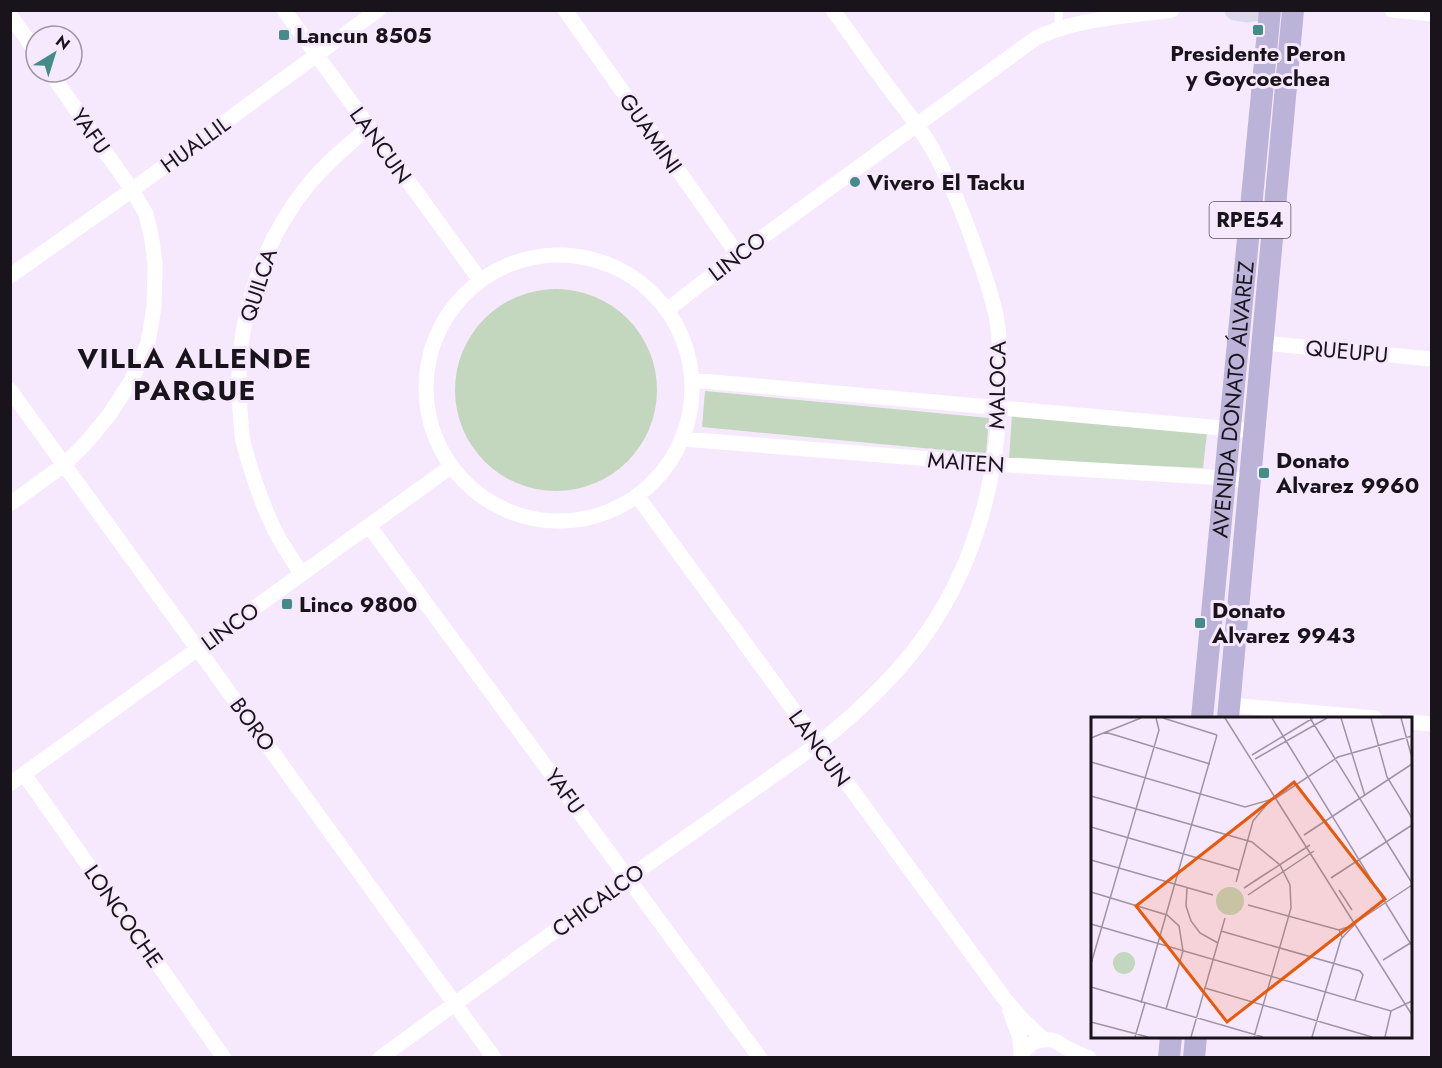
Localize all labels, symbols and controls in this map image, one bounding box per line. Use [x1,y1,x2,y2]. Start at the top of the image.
place label: Lancun 8505 [296,19,432,51]
marker: Presidente Peron y Goycoechea [1251,23,1265,37]
north arrow [24,24,84,84]
marker: Lancun 8505 [277,28,291,42]
text: N [51,30,75,56]
place label: Presidente Peron y Goycoechea [1170,37,1346,94]
street label: GUAMINI [612,87,690,179]
street label: LANCUN [342,100,420,190]
street label: YAFU [64,102,118,160]
street label: HUALLIL [154,108,236,180]
place label: Vivero El Tacku [866,166,1025,198]
marker: Vivero El Tacku [848,175,862,189]
road number: RPE54 [1210,202,1290,238]
street label: LINCO [701,224,773,288]
street label: QUILCA [231,244,285,326]
street label: AVENIDA DONATO ÁLVAREZ [1203,260,1262,539]
street label: QUEUPU [1304,331,1390,371]
district label: VILLA ALLENDE PARQUE [76,338,313,411]
street label: MALOCA [980,340,1014,429]
street label: MAITEN [926,443,1006,481]
place label: Donato Alvarez 9960 [1275,444,1419,501]
marker: Donato Alvarez 9960 [1257,466,1271,480]
place label: Linco 9800 [299,588,417,620]
street label: LINCO [194,594,266,658]
place label: Donato Alvarez 9943 [1211,594,1355,651]
marker: Linco 9800 [280,597,294,611]
marker: Donato Alvarez 9943 [1193,616,1207,630]
street label: BORO [223,691,283,757]
street label: LANCUN [781,703,859,793]
inset map [1091,717,1412,1038]
street label: YAFU [538,762,592,820]
street label: CHICALCO [545,856,651,944]
street label: LONCOCHE [77,858,171,974]

